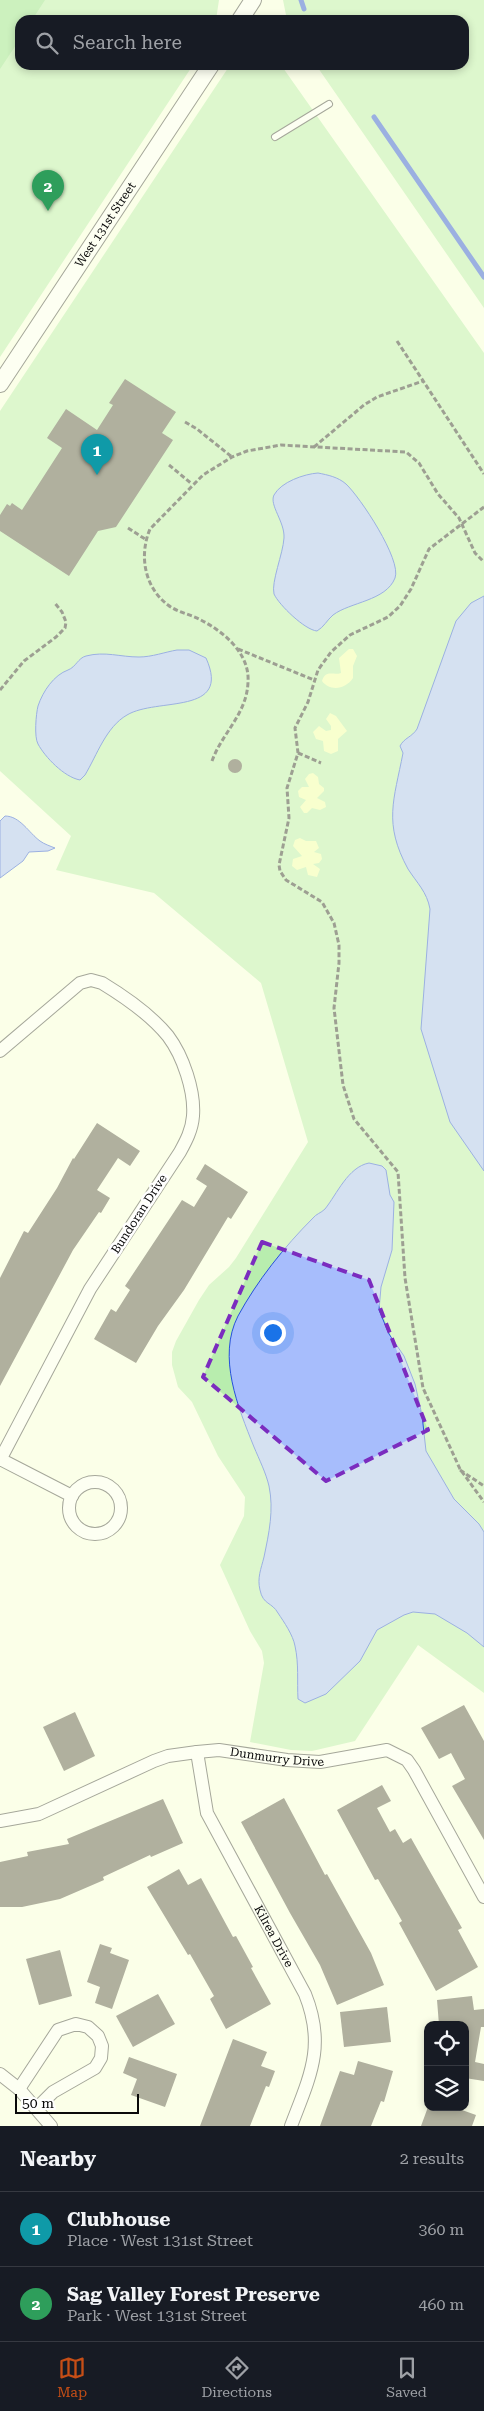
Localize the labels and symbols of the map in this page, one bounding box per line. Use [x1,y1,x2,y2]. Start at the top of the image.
pin: 2 [32,170,64,211]
street label: West 131st Street [72,179,139,270]
pin: 1 [81,434,113,475]
street label: Bundoran Drive [108,1171,170,1256]
your location [260,1320,286,1346]
street label: Dunmurry Drive [229,1745,326,1769]
street label: Kilrea Drive [251,1903,296,1970]
scale bar [15,2091,139,2114]

